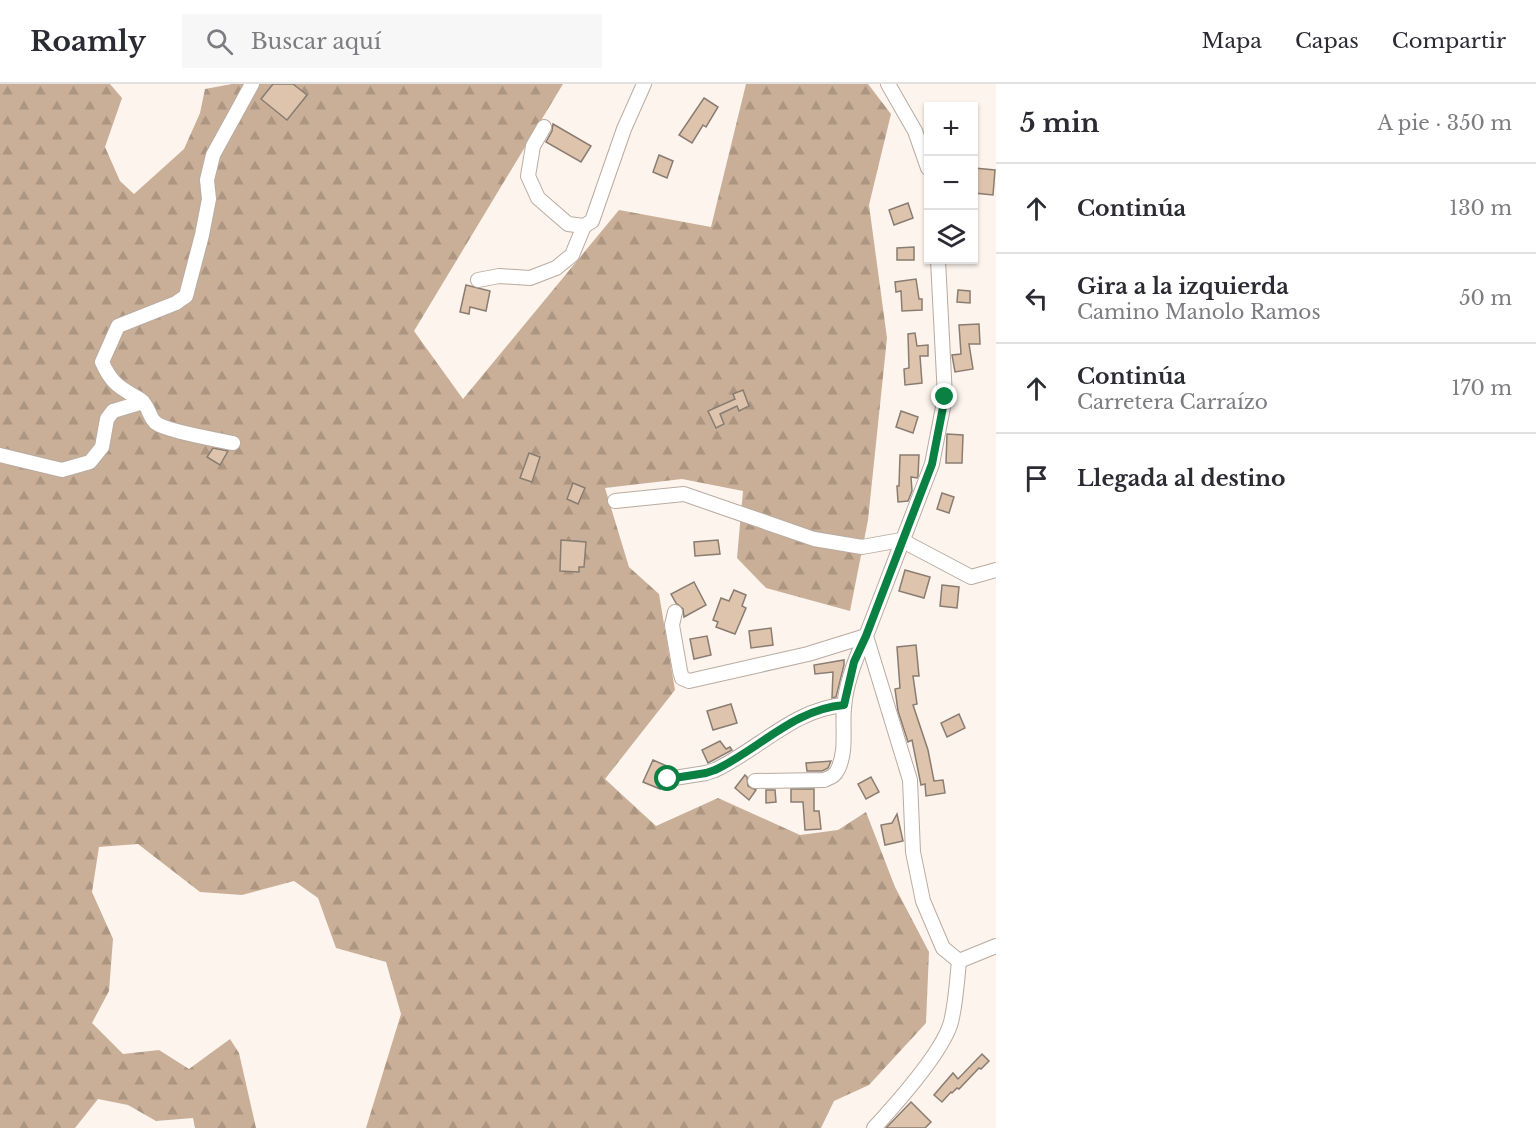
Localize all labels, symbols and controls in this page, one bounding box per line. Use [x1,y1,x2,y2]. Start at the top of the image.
search box [182,14,602,68]
text: Roamly [30,24,146,59]
icon: search [203,25,236,58]
text: Buscar aquí [251,28,381,55]
text: Mapa [1202,28,1262,54]
text: Capas [1295,28,1359,54]
text: Compartir [1392,28,1506,54]
map controls [924,102,978,264]
button: + [924,102,978,156]
text: 5 min [1020,107,1099,139]
text: A pie · 350 m [1377,111,1512,135]
button: − [924,156,978,210]
icon: ahead [1020,192,1053,225]
text: Continúa [1077,195,1186,222]
text: 130 m [1449,196,1512,220]
button: layers [924,210,978,264]
text: Gira a la izquierda [1077,273,1289,300]
icon: left [1020,282,1053,315]
text: 50 m [1459,286,1512,310]
text: Camino Manolo Ramos [1077,300,1321,324]
text: Continúa [1077,363,1186,390]
icon: ahead [1020,372,1053,405]
text: 170 m [1452,376,1512,400]
route end [931,383,957,409]
text: Carretera Carraízo [1077,390,1268,414]
icon: arrive [1020,462,1053,495]
text: Llegada al destino [1077,465,1286,492]
route start [654,765,680,791]

